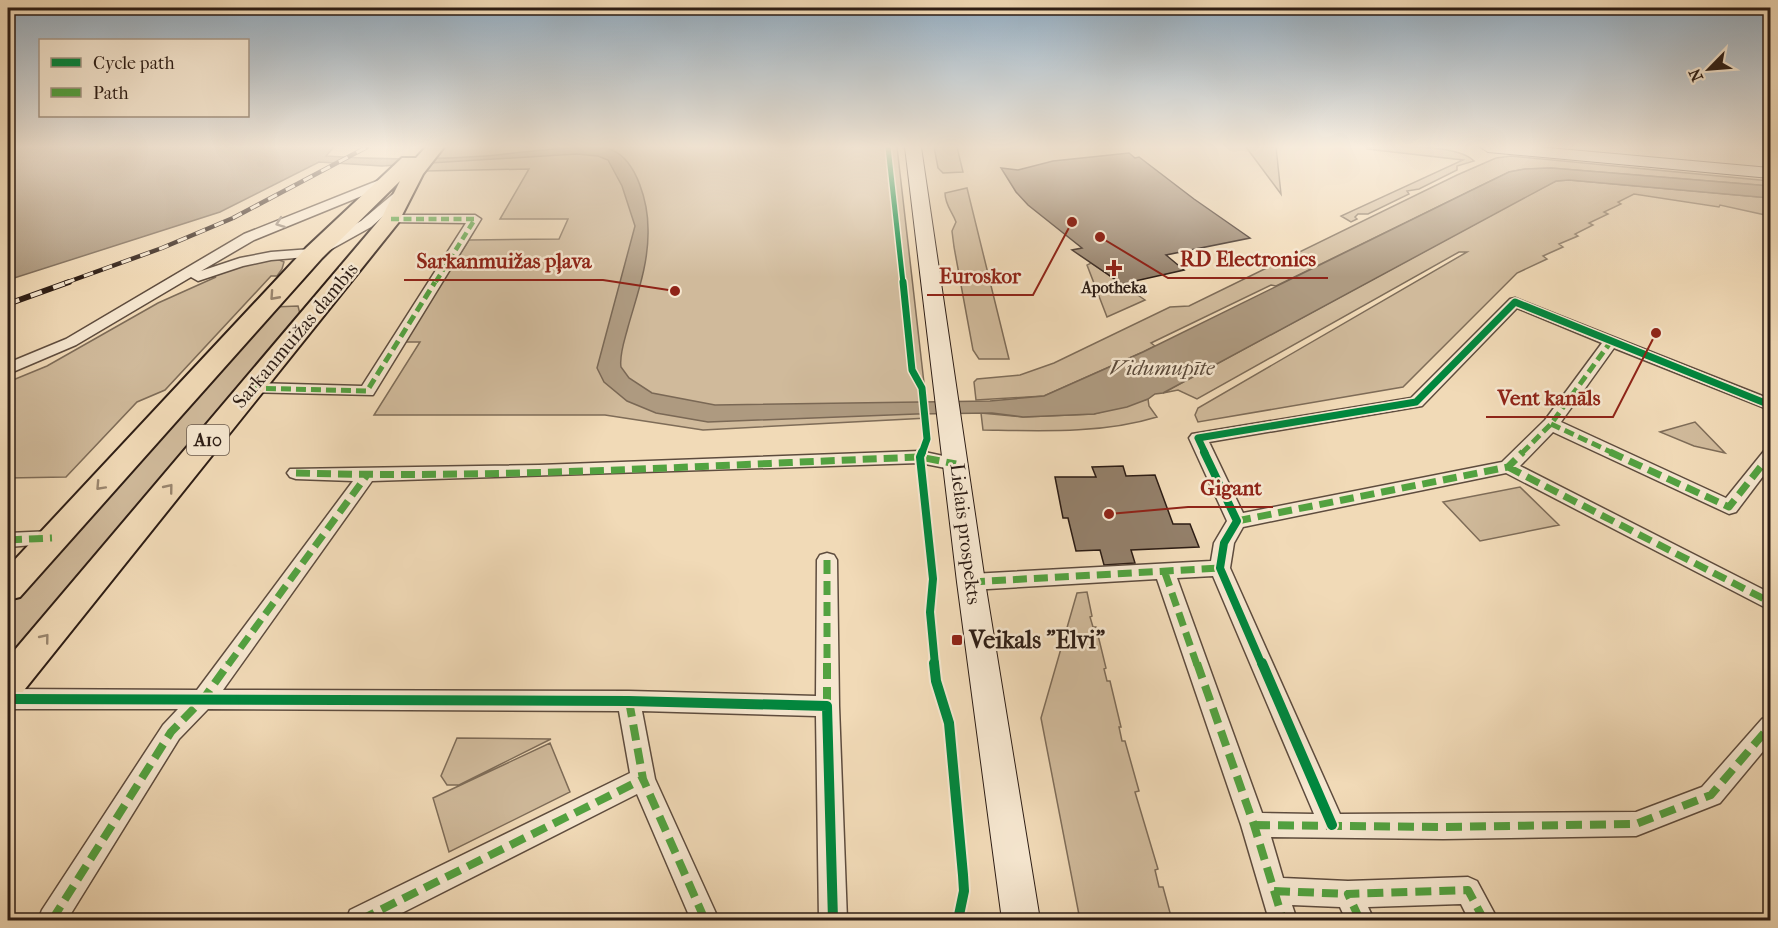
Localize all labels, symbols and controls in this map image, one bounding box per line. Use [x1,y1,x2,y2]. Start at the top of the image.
legend [39,39,249,117]
north arrow [1679,39,1739,99]
text: Cycle path [93,53,174,74]
text: N [1684,65,1707,85]
text: Path [93,83,129,104]
one-way arrow [276,216,287,228]
callout: RD Electronics [1168,239,1328,278]
callout: Sarkanmuižas pļava [404,241,603,280]
text: RD Electronics [1180,247,1316,271]
text: Sarkanmuižas pļava [417,249,593,274]
callout: Euroskor [927,256,1033,295]
street label: Sarkanmuižas dambis [228,258,363,413]
marker: Apotheka [1107,261,1121,275]
text: Euroskor [939,264,1022,288]
place label: Apotheka [1080,278,1147,298]
one-way arrow [270,289,281,300]
water label: Vidumupīte [1110,356,1215,380]
callout: Vent kanāls [1486,378,1613,417]
text: Vent kanāls [1497,386,1601,410]
road number: A10 [187,425,229,455]
street label: Lielais prospekts [945,462,986,606]
callout: Gigant [1188,468,1273,507]
text: Gigant [1200,476,1262,500]
one-way arrow [96,479,107,490]
one-way arrow [161,484,172,495]
place label: Veikals "Elvi" [968,626,1106,654]
marker: Veikals "Elvi" [950,633,964,647]
one-way arrow [37,634,48,645]

